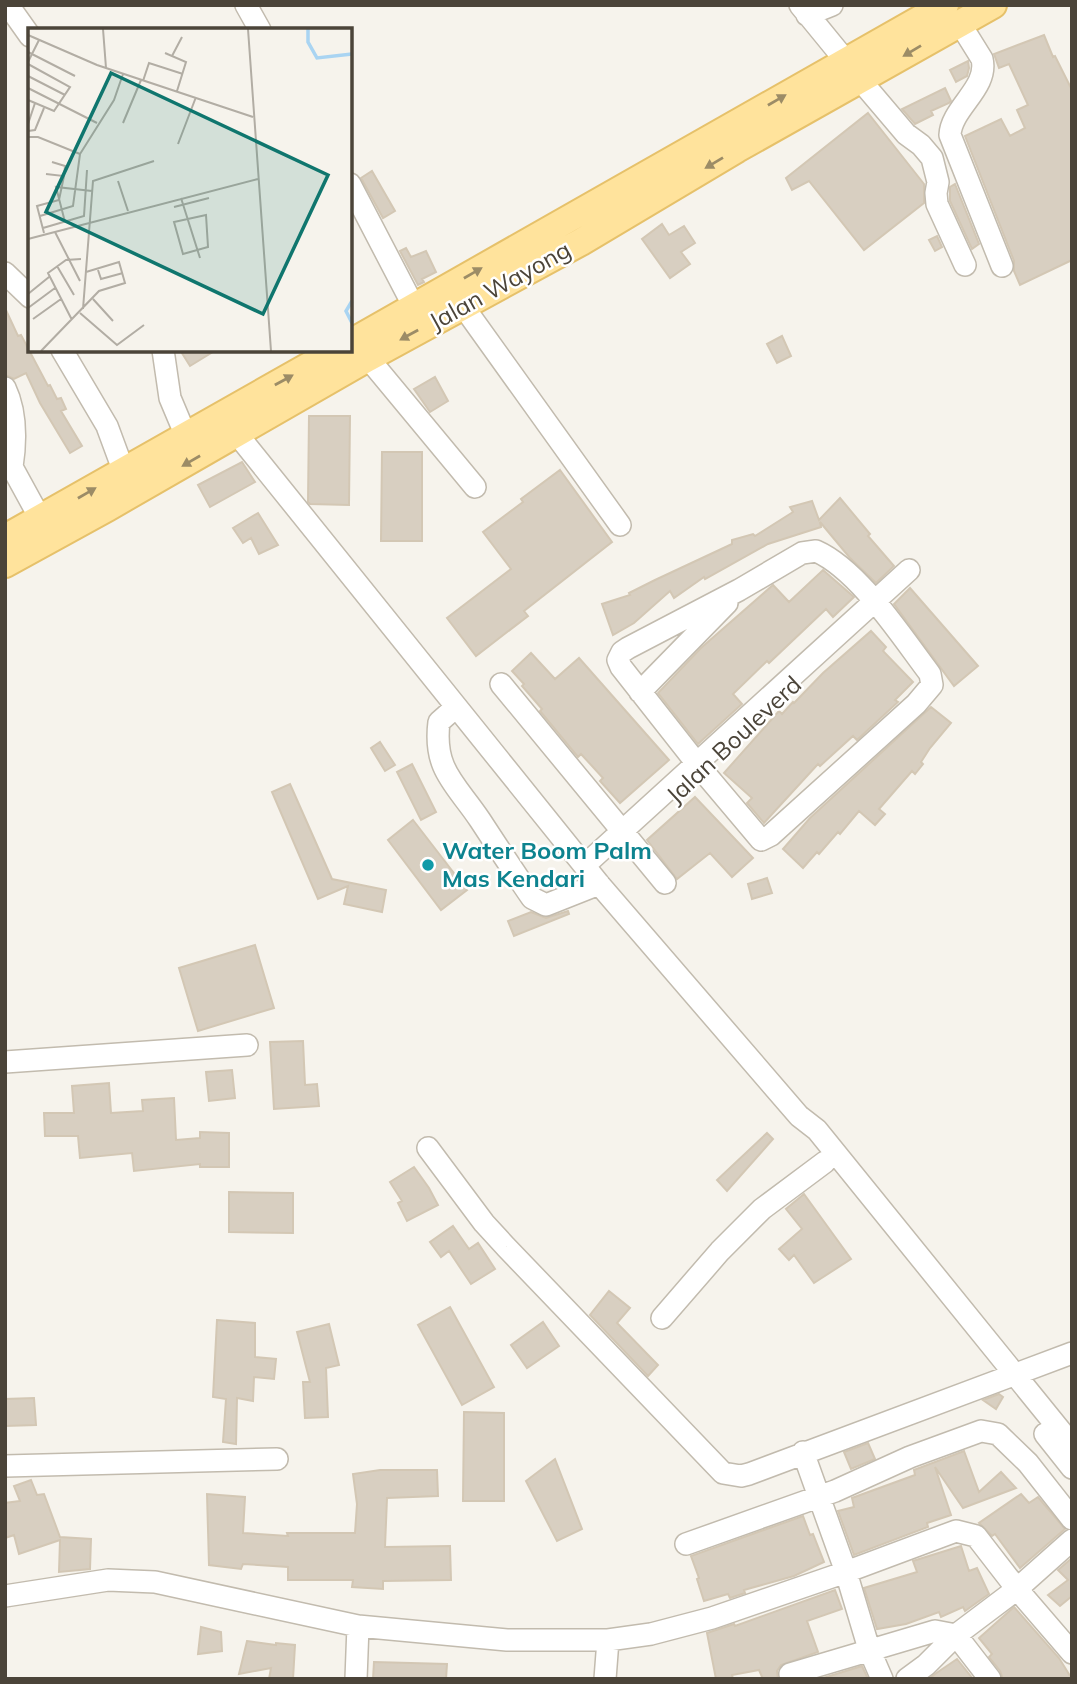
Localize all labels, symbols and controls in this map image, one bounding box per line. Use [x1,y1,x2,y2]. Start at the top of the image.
inset map [28,28,352,352]
one-way arrow [902,44,921,57]
one-way arrow [768,94,787,106]
one-way arrow [705,157,724,169]
street label: Jalan Wayong [424,234,576,336]
one-way arrow [464,267,483,279]
one-way arrow [400,329,419,341]
one-way arrow [274,374,294,386]
one-way arrow [181,455,201,467]
one-way arrow [77,487,96,499]
street label: Jalan Bouleverd [660,669,807,810]
place label: Water Boom Palm Mas Kendari [442,835,652,893]
marker: Water Boom Palm Mas Kendari [420,857,436,873]

